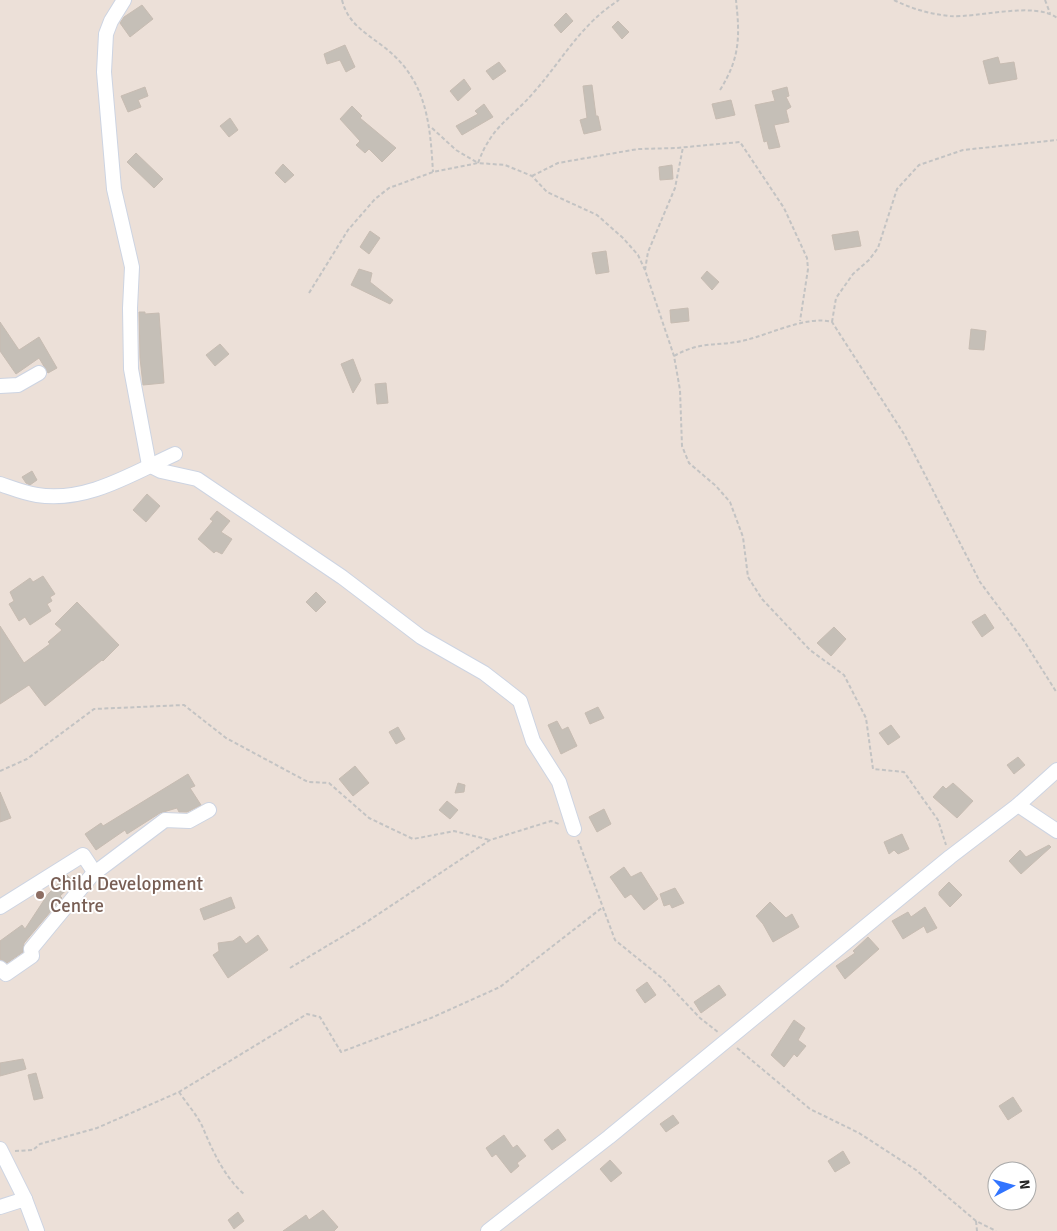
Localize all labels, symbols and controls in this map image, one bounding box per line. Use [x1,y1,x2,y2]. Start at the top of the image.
place label: Child Development Centre [50,872,204,918]
marker: Child Development Centre [34,889,46,901]
north arrow [987,1161,1037,1211]
text: N [1015,1179,1033,1190]

